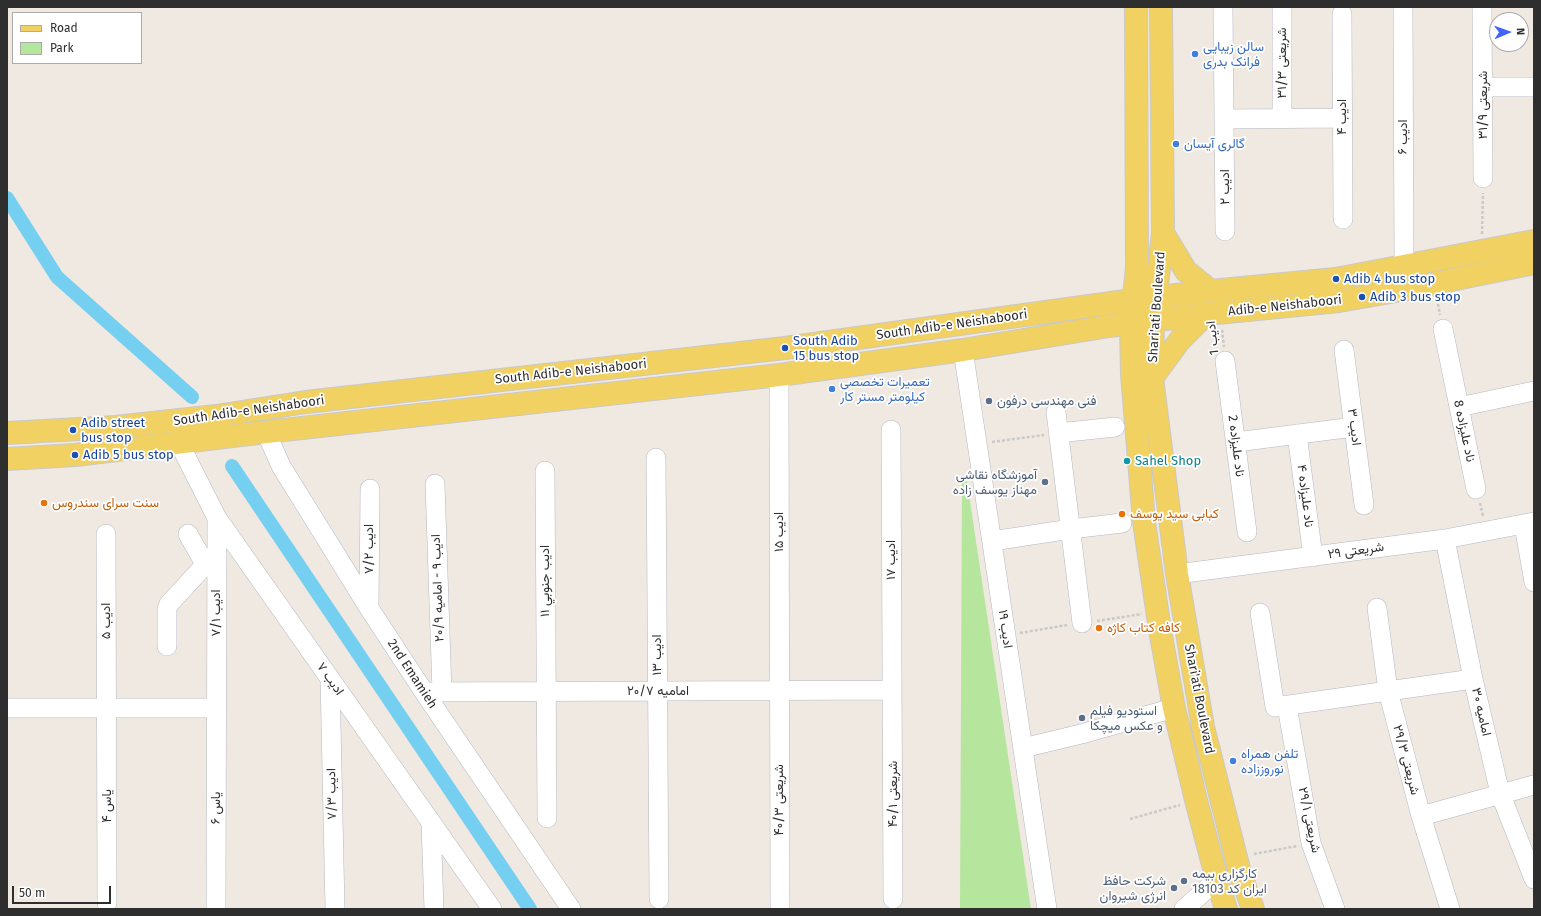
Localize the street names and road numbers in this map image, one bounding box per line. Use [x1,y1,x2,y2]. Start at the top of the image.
street label: شریعتی ۳۱/۳ [1274,28,1290,98]
street label: شریعتی ۳۱/۹ [1475,71,1491,139]
street label: ادیب ۴ [1334,99,1350,135]
street label: ادیب ۶ [1395,119,1411,155]
street label: ادیب ۲ [1217,169,1233,205]
street label: Shari'ati Boulevard [1145,251,1169,363]
street label: Adib-e Neishaboori [1227,292,1343,320]
street label: South Adib-e Neishaboori [875,307,1029,343]
street label: ادیب 1 [1203,320,1223,356]
street label: South Adib-e Neishaboori [494,356,648,388]
street label: South Adib-e Neishaboori [172,393,326,429]
street label: ناد علیزاده 8 [1450,399,1478,463]
street label: ادیب ۳ [1344,408,1364,446]
street label: ناد علیزاده 2 [1224,414,1248,478]
street label: ناد علیزاده ۴ [1293,464,1317,528]
street label: ادیب ۱۵ [771,512,787,552]
street label: ادیب ۷/۲ [361,524,377,574]
street label: ادیب ۹ - امامیه ۲۰/۹ [428,534,448,642]
street label: شریعتی ۲۹ [1327,539,1385,563]
street label: ادیب ۱۷ [883,540,899,580]
street label: ادیب جنوبي ١١ [537,545,553,617]
street label: ادیب ۷/۱ [208,590,224,636]
street label: ادیب ۵ [98,603,114,639]
street label: ادیب ۱۹ [995,609,1015,649]
street label: ادیب ۱۳ [649,634,665,676]
street label: 2nd Emamieh [384,636,440,712]
street label: Shari'ati Boulevard [1181,643,1217,755]
street label: ادیب ۷ [313,660,347,698]
street label: امامیه ۲۰/۷ [627,683,689,699]
street label: امامیه ۳۰ [1468,686,1494,738]
street label: شریعتی ۲۹/۳ [1389,723,1423,797]
street label: شریعتی ۴۰/۱ [885,761,901,827]
street label: شریعتی ۴۰/۳ [771,764,787,836]
street label: ادیب ۷/۳ [324,768,340,820]
street label: شریعتی ۲۹/۱ [1294,786,1324,854]
street label: یاس ۴ [99,789,115,823]
street label: یاس ۶ [208,792,224,824]

